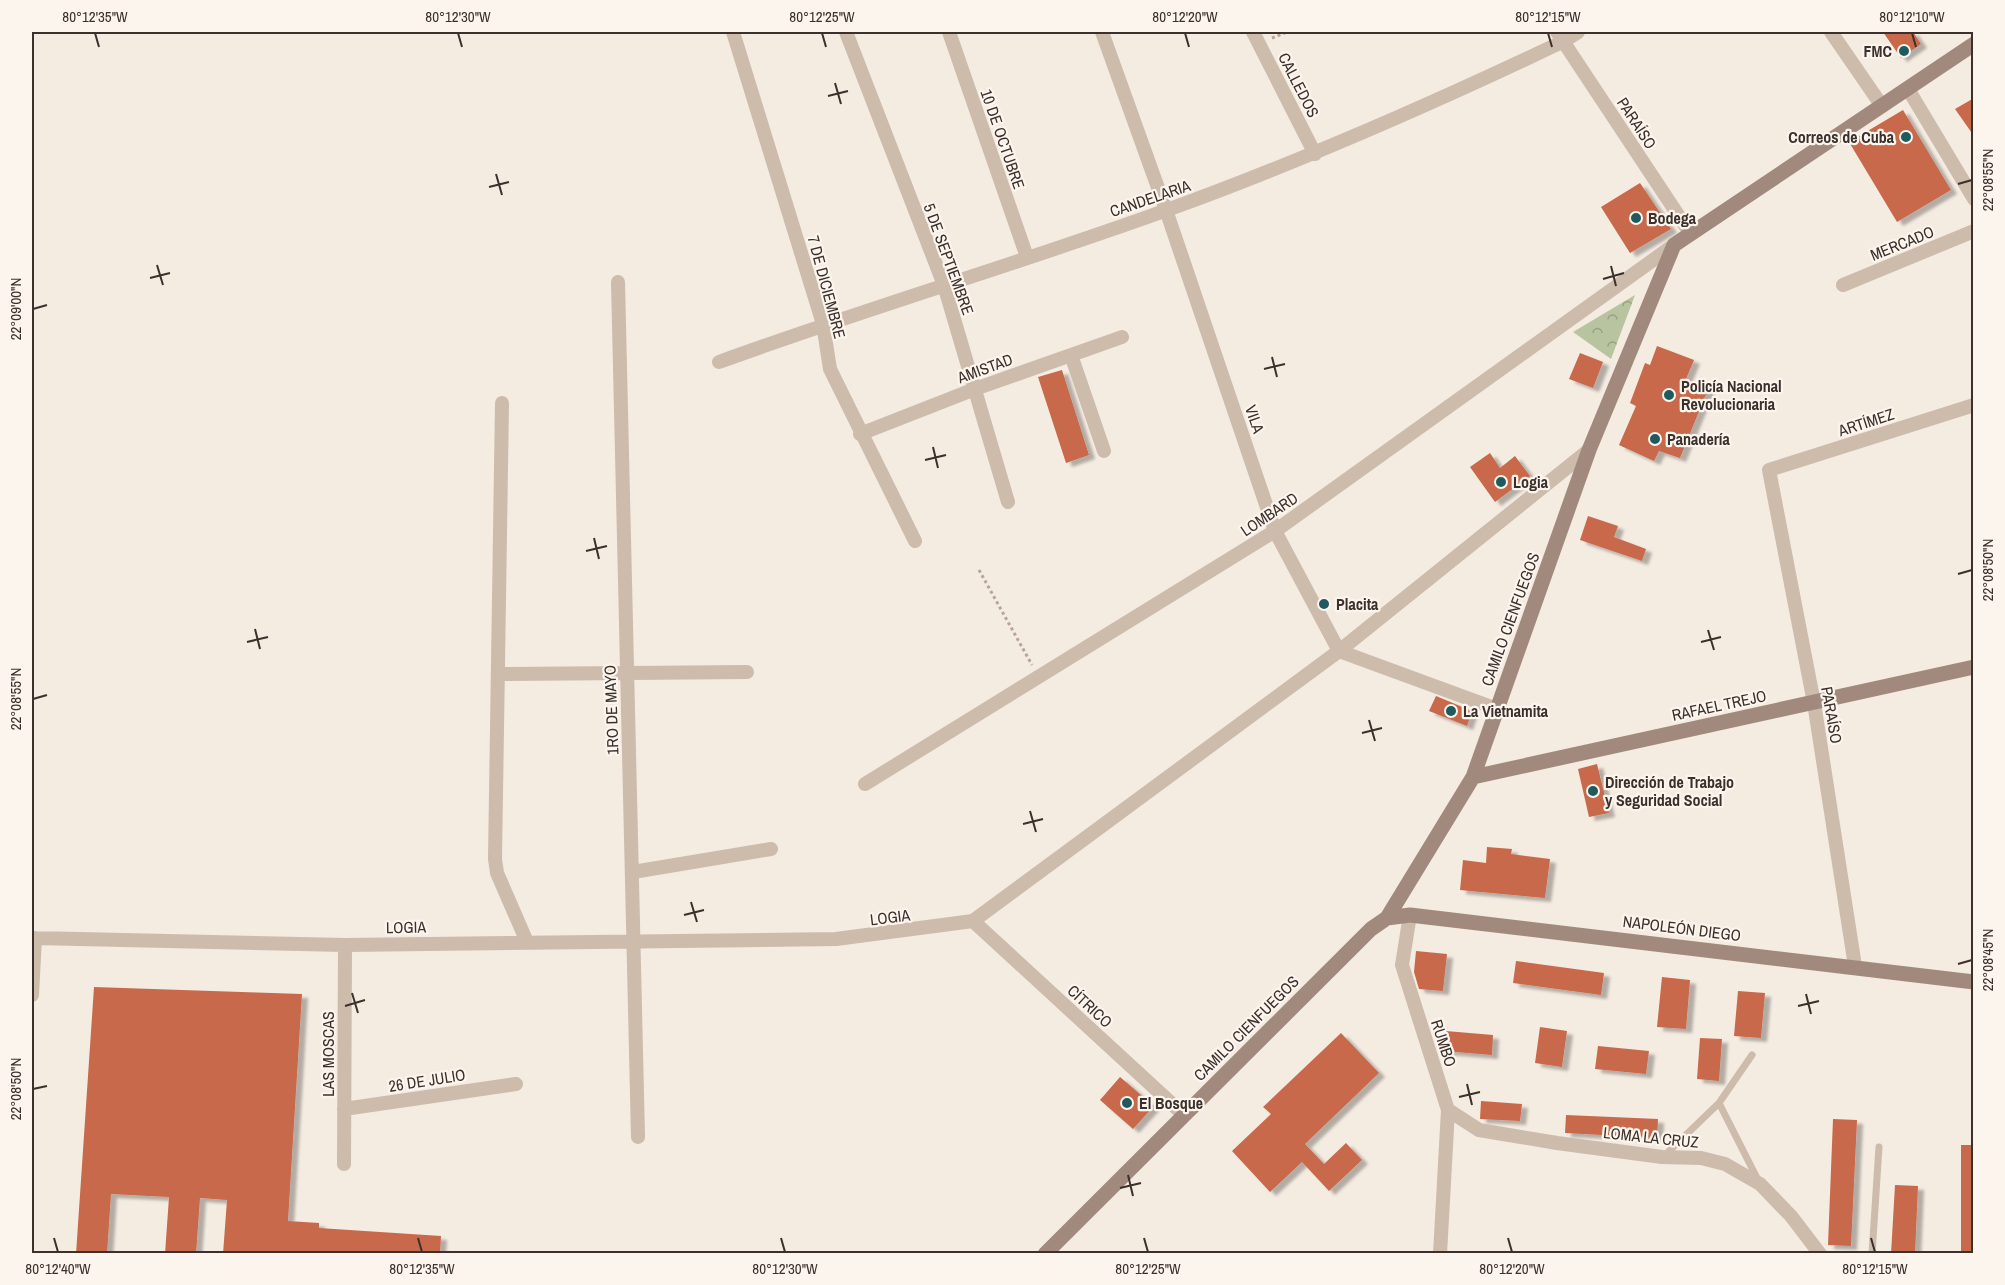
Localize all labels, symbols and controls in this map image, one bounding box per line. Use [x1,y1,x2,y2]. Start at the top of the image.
text: 80°12'35"W [62,6,128,27]
text: 80°12'30"W [425,6,491,27]
text: 80°12'25"W [789,6,855,27]
text: 80°12'20"W [1152,6,1218,27]
text: 80°12'15"W [1515,6,1581,27]
text: 80°12'10"W [1879,6,1945,27]
place label: FMC [1864,40,1892,62]
marker: FMC [1897,44,1911,58]
street label: CALLEDOS [1273,49,1325,121]
street label: 10 DE OCTUBRE [976,86,1030,192]
street label: PARAÍSO [1612,93,1662,153]
place label: Correos de Cuba [1788,126,1895,148]
marker: Correos de Cuba [1899,130,1913,144]
text: 22°08'55"N [1977,149,1998,211]
street label: CANDELARIA [1107,174,1193,222]
street label: 5 DE SEPTIEMBRE [919,200,979,318]
place label: Bodega [1648,207,1697,229]
marker: Bodega [1629,211,1643,225]
street label: MERCADO [1867,220,1937,266]
street label: 7 DE DICIEMBRE [803,233,851,341]
text: 22°09'00"N [5,278,26,340]
street label: AMISTAD [953,348,1016,388]
place label: Policía Nacional Revolucionaria [1681,375,1782,415]
marker: Policía Nacional Revolucionaria [1662,388,1676,402]
street label: VILA [1240,402,1270,436]
street label: ARTÍMEZ [1834,403,1897,442]
place label: Panadería [1667,428,1730,450]
marker: Panadería [1648,432,1662,446]
place label: Logia [1513,471,1549,493]
marker: Logia [1494,475,1508,489]
street label: LOMBARD [1236,487,1302,541]
text: 22°08'50"N [1977,539,1998,601]
street label: CAMILO CIENFUEGOS [1476,549,1544,689]
place label: Placita [1336,593,1379,615]
marker: Placita [1317,597,1331,611]
street label: 1RO DE MAYO [598,665,624,755]
text: 22°08'55"N [5,668,26,730]
street label: RAFAEL TREJO [1670,684,1768,726]
street label: PARAÍSO [1816,685,1848,745]
place label: La Vietnamita [1463,700,1549,722]
marker: La Vietnamita [1444,704,1458,718]
place label: Dirección de Trabajo y Seguridad Social [1605,771,1734,811]
marker: Dirección de Trabajo y Seguridad Social [1586,784,1600,798]
street label: LOGIA [869,904,911,930]
street label: NAPOLEÓN DIEGO [1622,910,1742,946]
street label: LOGIA [386,916,426,938]
text: 22°08'45"N [1977,929,1998,991]
street label: CAMILO CIENFUEGOS [1188,970,1304,1086]
street label: CÍTRICO [1063,980,1117,1032]
street label: LAS MOSCAS [317,1011,339,1097]
street label: RUMBO [1426,1016,1462,1070]
text: 22°08'50"N [5,1058,26,1120]
street label: 26 DE JULIO [387,1063,467,1097]
place label: El Bosque [1139,1092,1203,1114]
marker: El Bosque [1120,1096,1134,1110]
street label: LOMA LA CRUZ [1602,1121,1700,1153]
text: 80°12'40"W [25,1258,91,1279]
text: 80°12'35"W [389,1258,455,1279]
text: 80°12'30"W [752,1258,818,1279]
text: 80°12'25"W [1115,1258,1181,1279]
text: 80°12'20"W [1479,1258,1545,1279]
text: 80°12'15"W [1842,1258,1908,1279]

